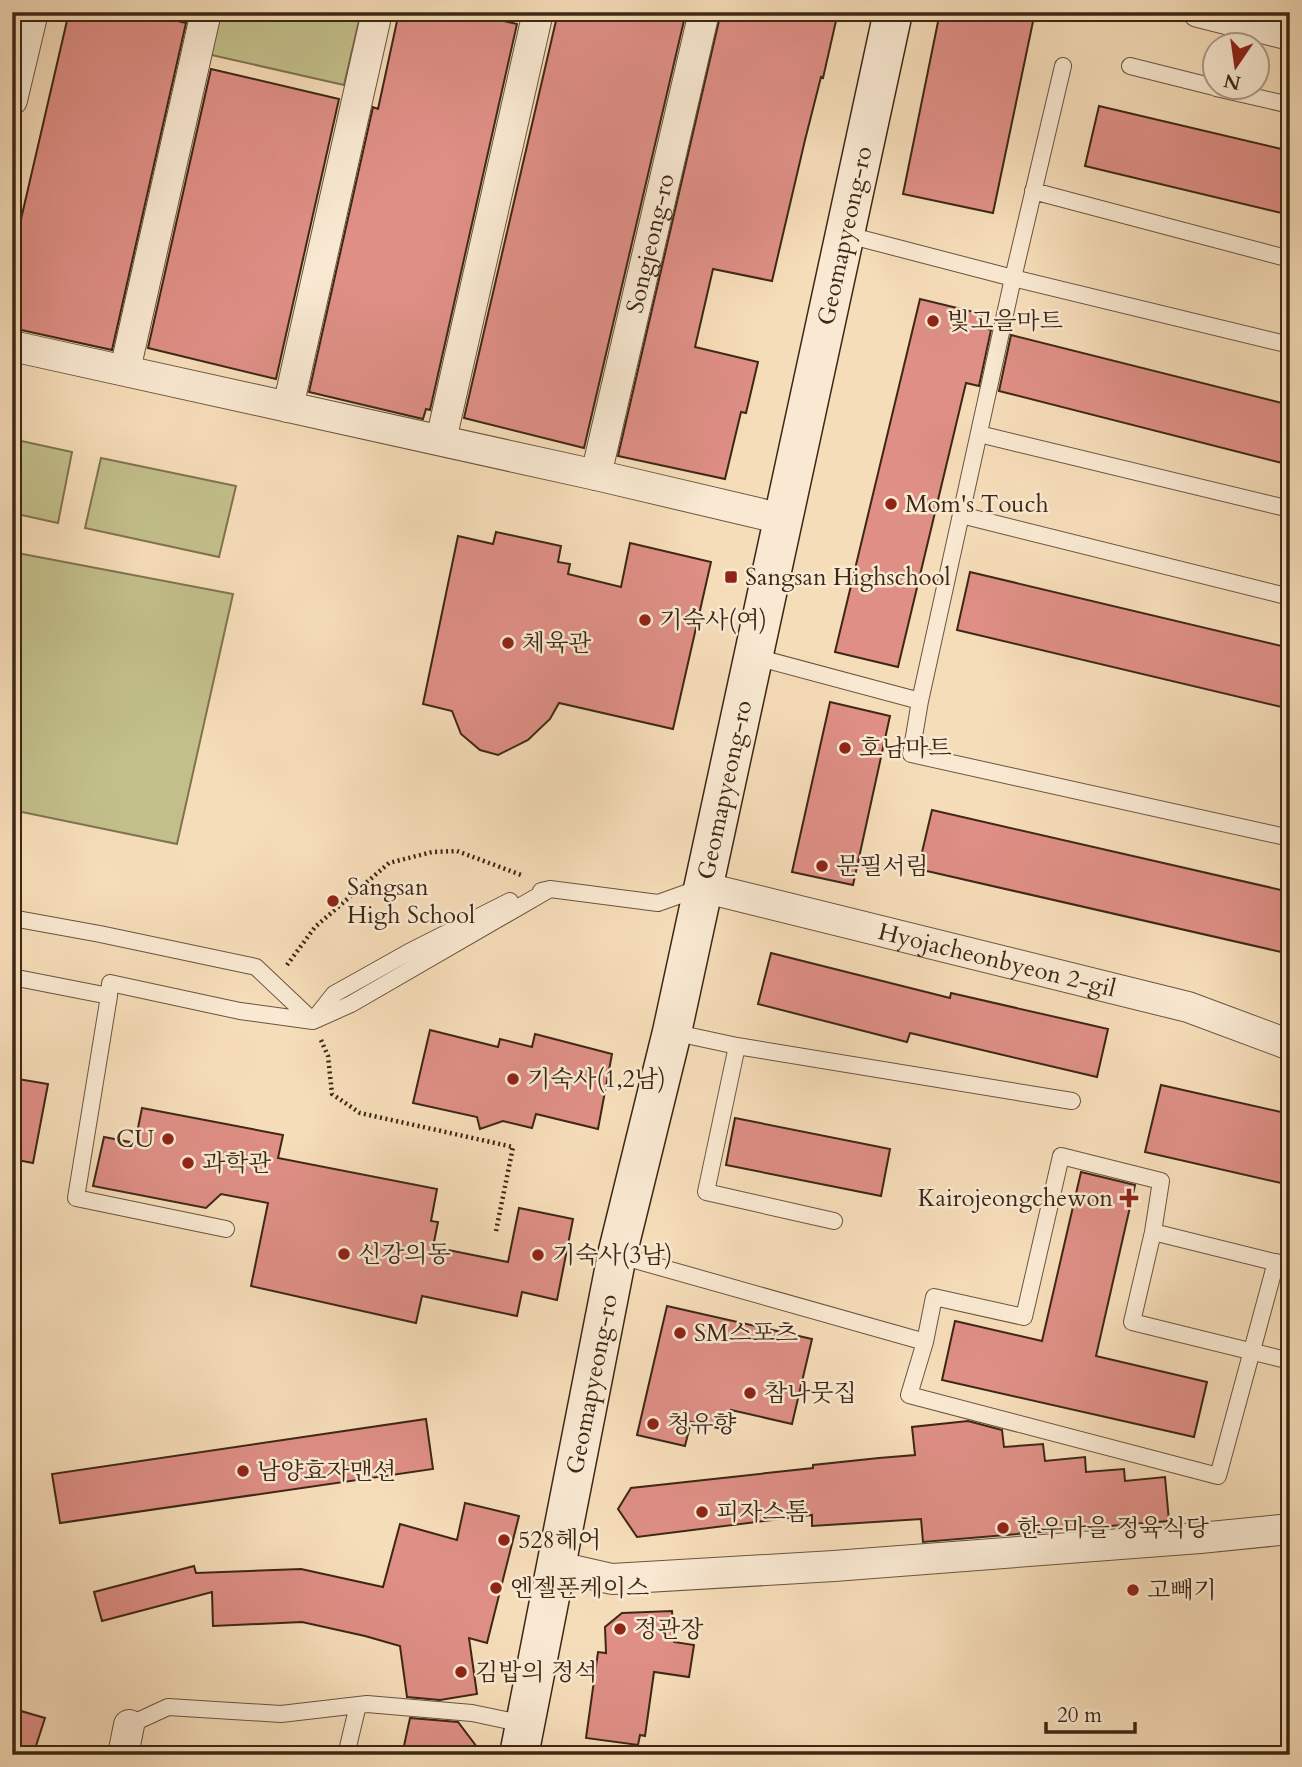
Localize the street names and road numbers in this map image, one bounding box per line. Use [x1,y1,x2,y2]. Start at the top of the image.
street label: Geomapyeong-ro [809,143,880,328]
street label: Songjeong-ro [618,170,682,316]
street label: Geomapyeong-ro [689,697,760,882]
street label: Hyojacheonbyeon 2-gil [875,915,1119,1005]
street label: Geomapyeong-ro [558,1291,625,1477]

